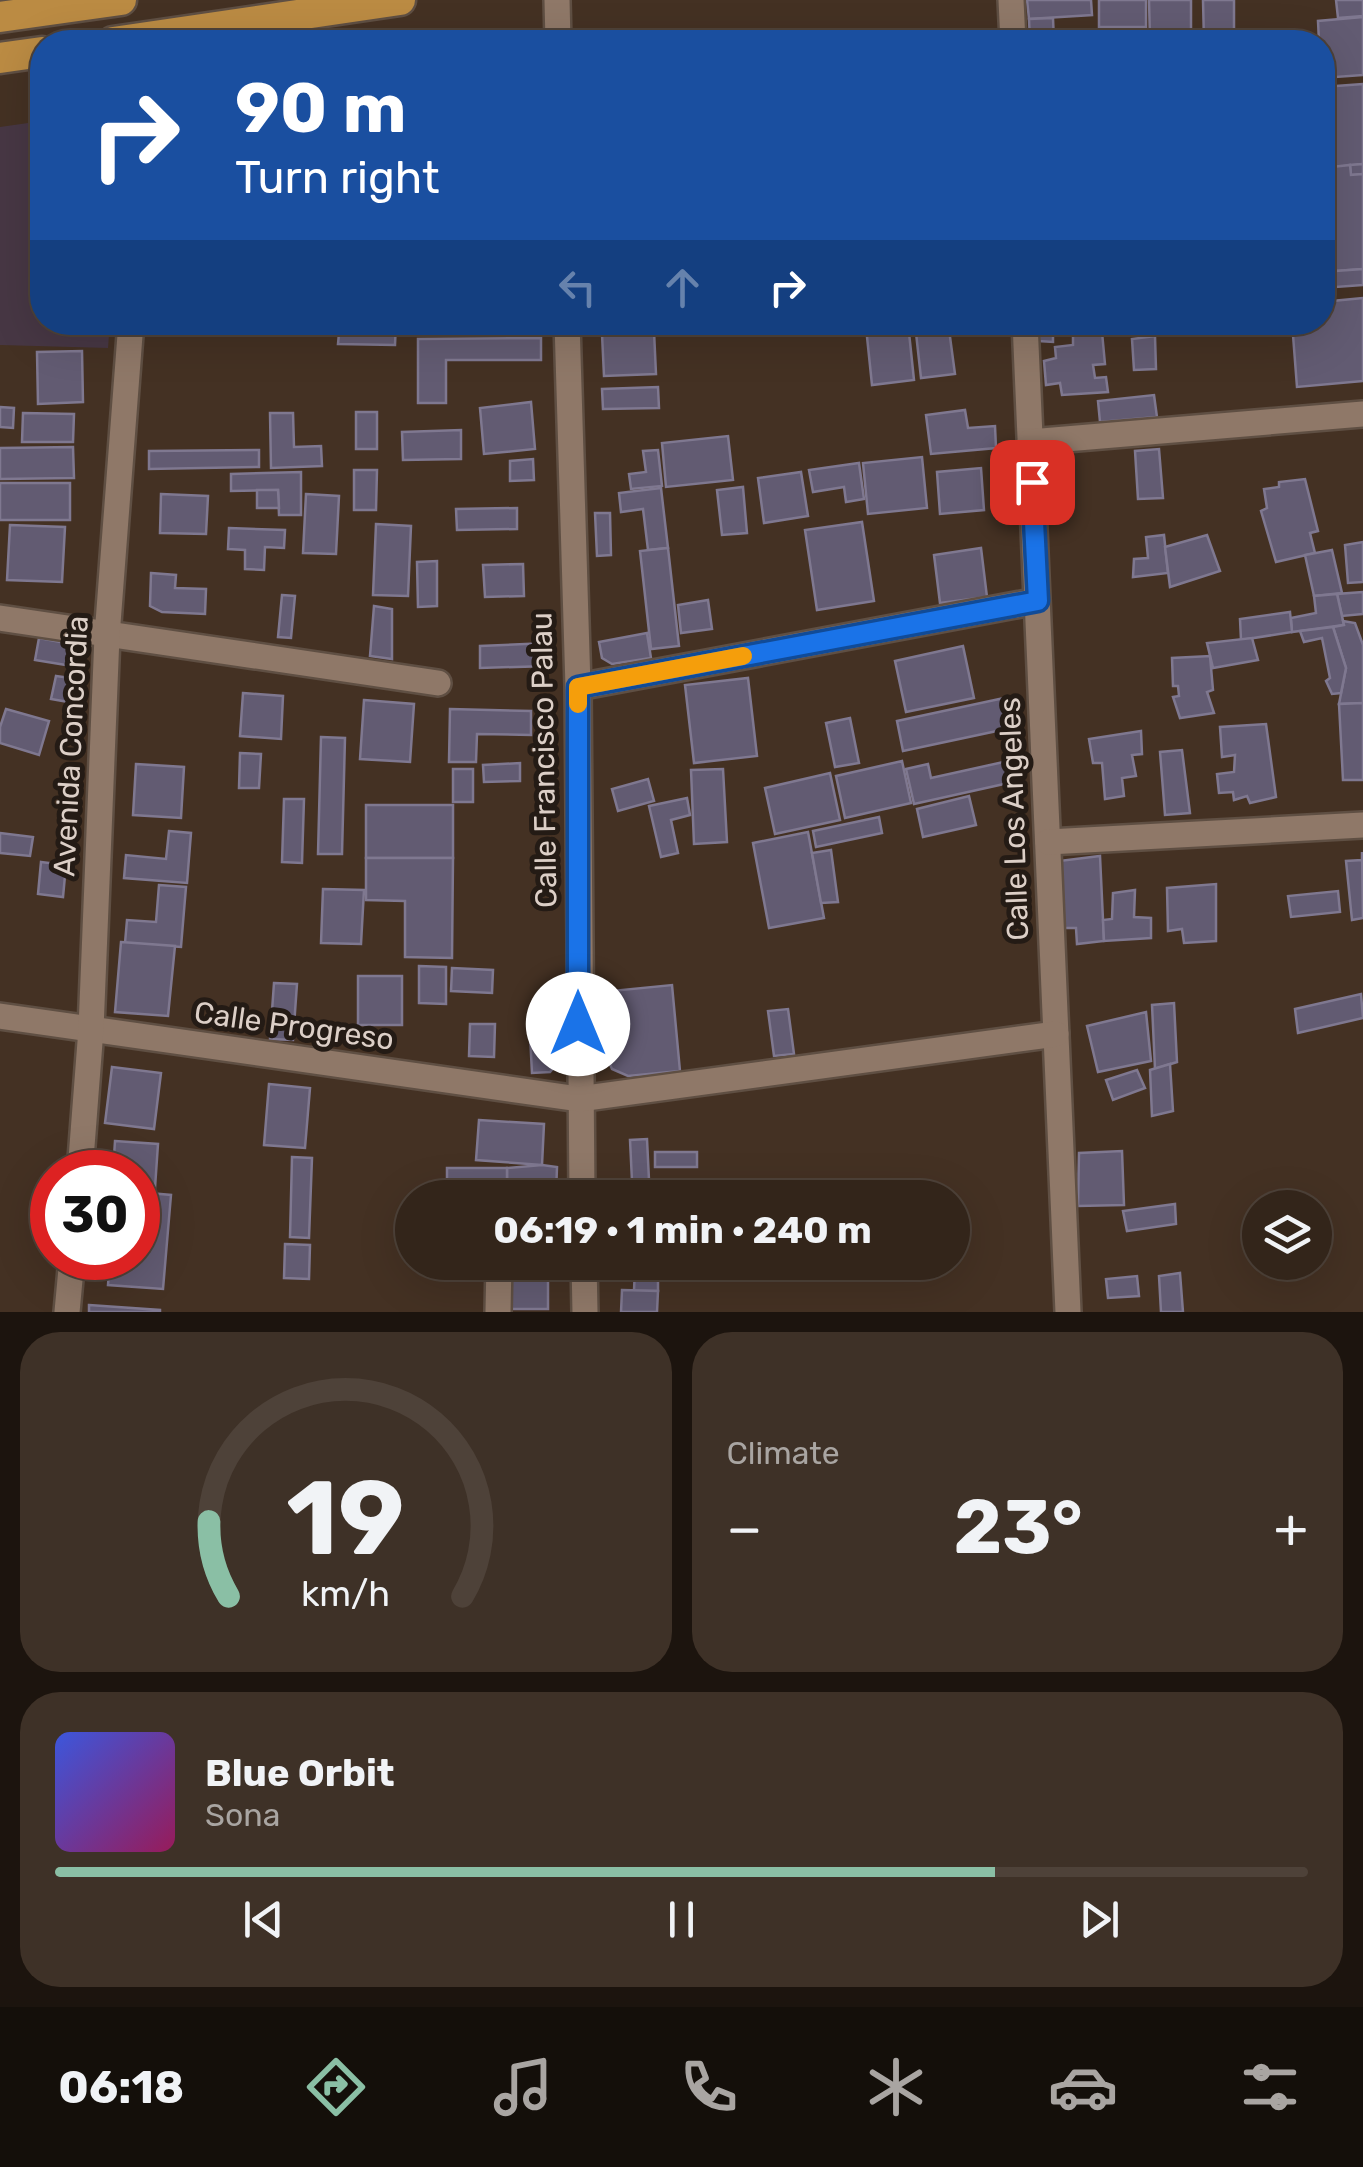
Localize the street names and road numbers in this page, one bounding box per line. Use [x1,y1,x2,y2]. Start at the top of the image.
street label: Calle Francisco Palau [523,612,565,908]
street label: Avenida Concordia [46,615,96,877]
street label: Calle Los Angeles [992,697,1036,941]
street label: Calle Progreso [192,994,396,1058]

